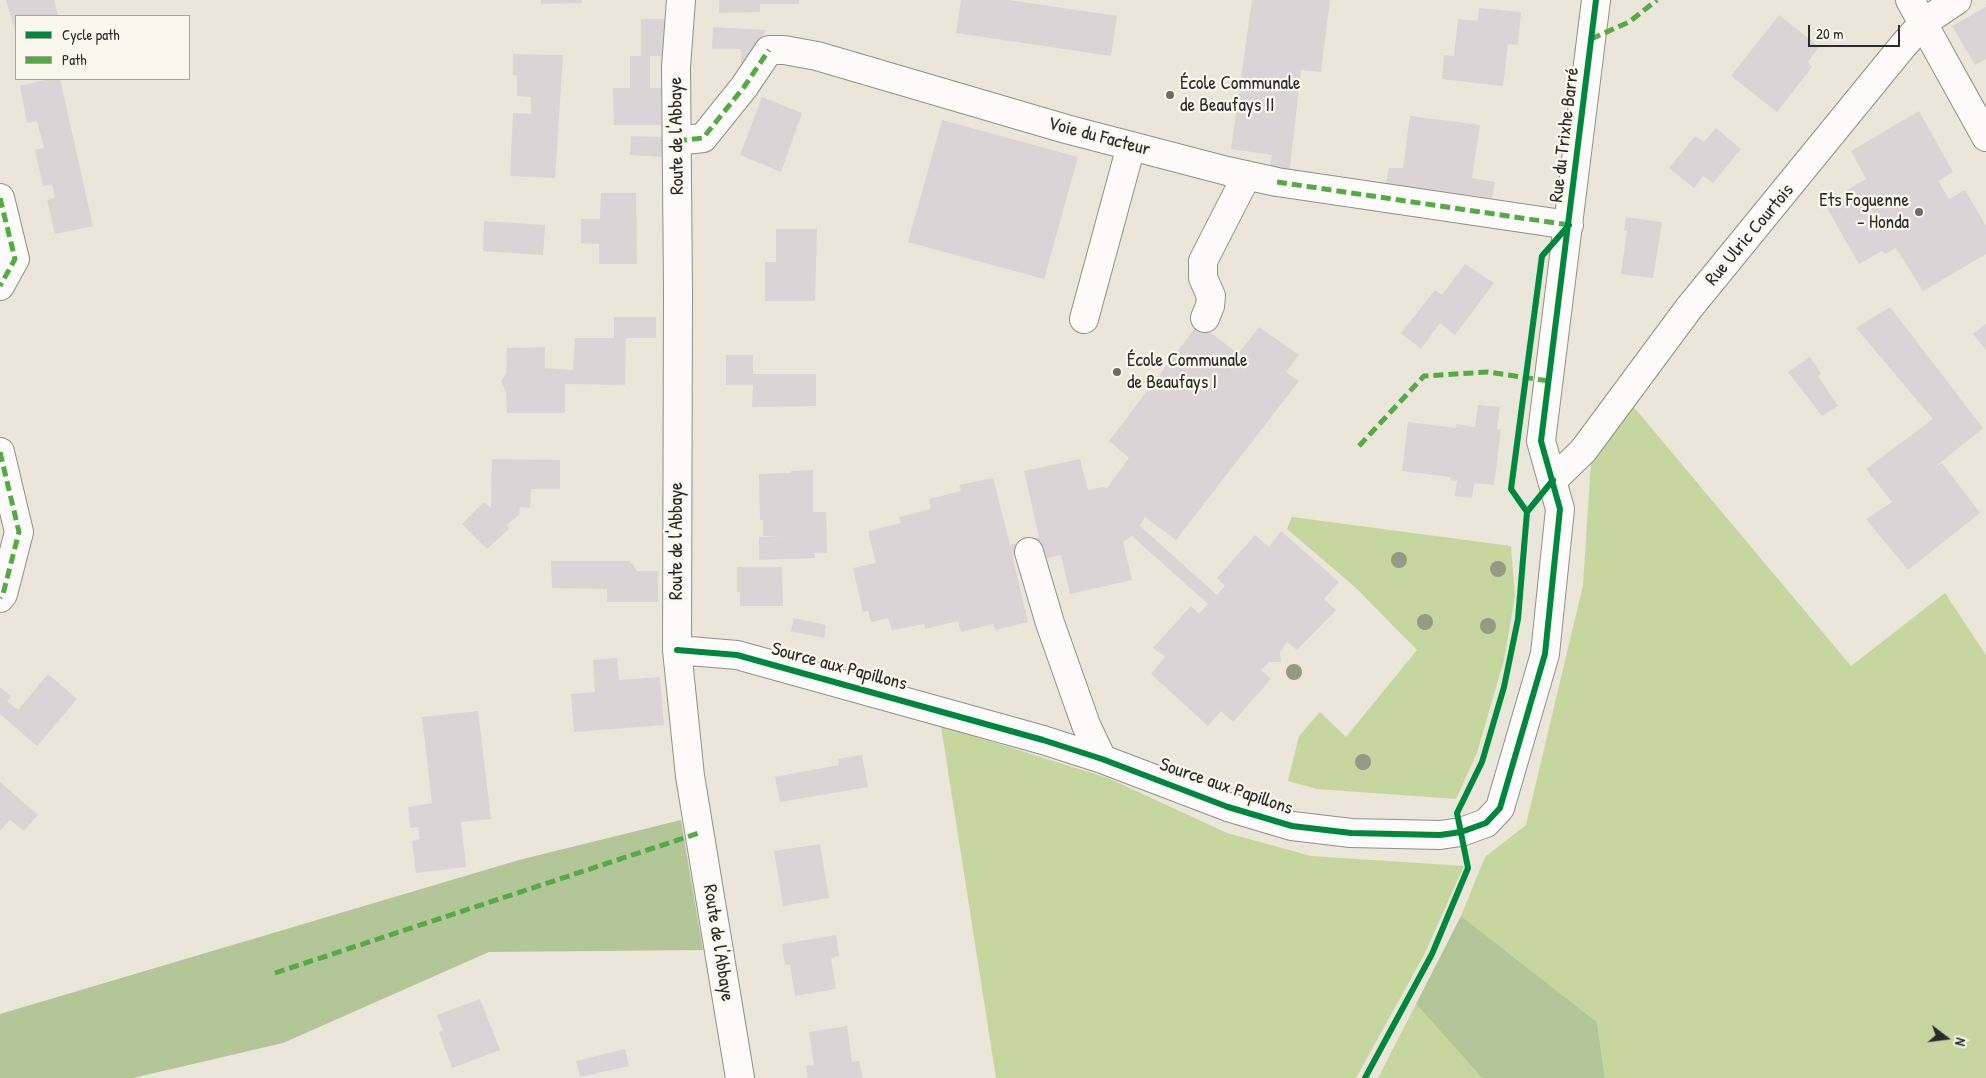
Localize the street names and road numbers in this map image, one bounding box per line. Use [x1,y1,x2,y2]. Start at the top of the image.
street label: Rue du Trixhe Barré [1545,66,1585,204]
street label: Route de l'Abbaye [665,77,689,195]
street label: Voie du Facteur [1045,112,1153,162]
street label: Rue Ulric Courtois [1701,180,1799,290]
street label: Route de l'Abbaye [666,482,688,600]
street label: Source aux Papillons [769,638,909,696]
street label: Source aux Papillons [1156,754,1296,820]
street label: Route de l'Abbaye [698,883,738,1003]

